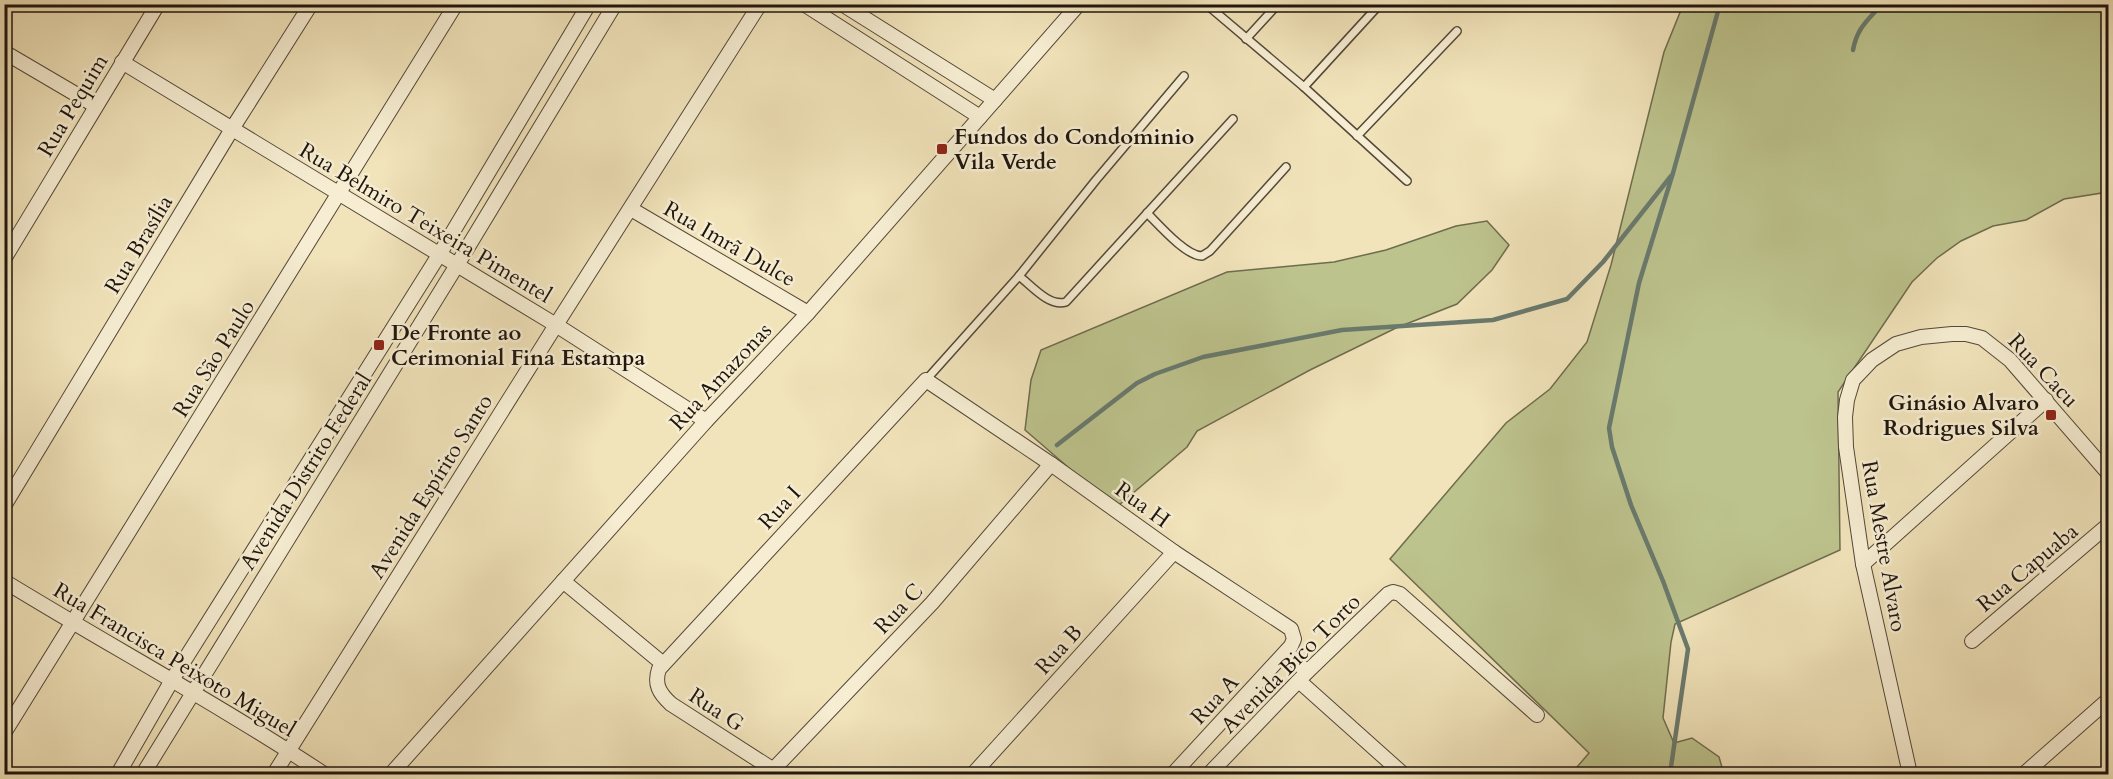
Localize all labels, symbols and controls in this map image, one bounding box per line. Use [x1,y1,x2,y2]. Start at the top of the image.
street label: Rua Pequim [31,48,115,162]
place label: Fundos do Condominio Vila Verde [954,122,1195,177]
street label: Rua Belmiro Teixeira Pimentel [294,135,558,310]
marker: Fundos do Condominio Vila Verde [935,142,949,156]
street label: Rua Brasília [98,189,180,299]
street label: Rua Imrã Dulce [658,194,801,294]
street label: Rua São Paulo [166,294,262,423]
street label: Rua Amazonas [663,316,779,437]
place label: De Fronte ao Cerimonial Fina Estampa [391,318,646,373]
street label: Rua Cacu [2001,327,2085,414]
marker: De Fronte ao Cerimonial Fina Estampa [372,338,386,352]
street label: Avenida Distrito Federal [233,367,379,576]
street label: Avenida Espírito Santo [362,388,500,584]
place label: Ginásio Alvaro Rodrigues Silva [1883,388,2039,443]
marker: Ginásio Alvaro Rodrigues Silva [2044,408,2058,422]
street label: Rua Mestre Alvaro [1854,458,1914,634]
street label: Rua H [1109,475,1176,535]
street label: Rua I [752,479,808,536]
street label: Rua Capuaba [1971,516,2085,619]
street label: Rua Francisca Peixoto Miguel [48,575,302,745]
street label: Rua C [867,577,930,641]
street label: Avenida Bico Torto [1214,587,1367,740]
street label: Rua B [1028,618,1089,681]
street label: Rua A [1184,668,1246,731]
street label: Rua G [683,681,750,739]

